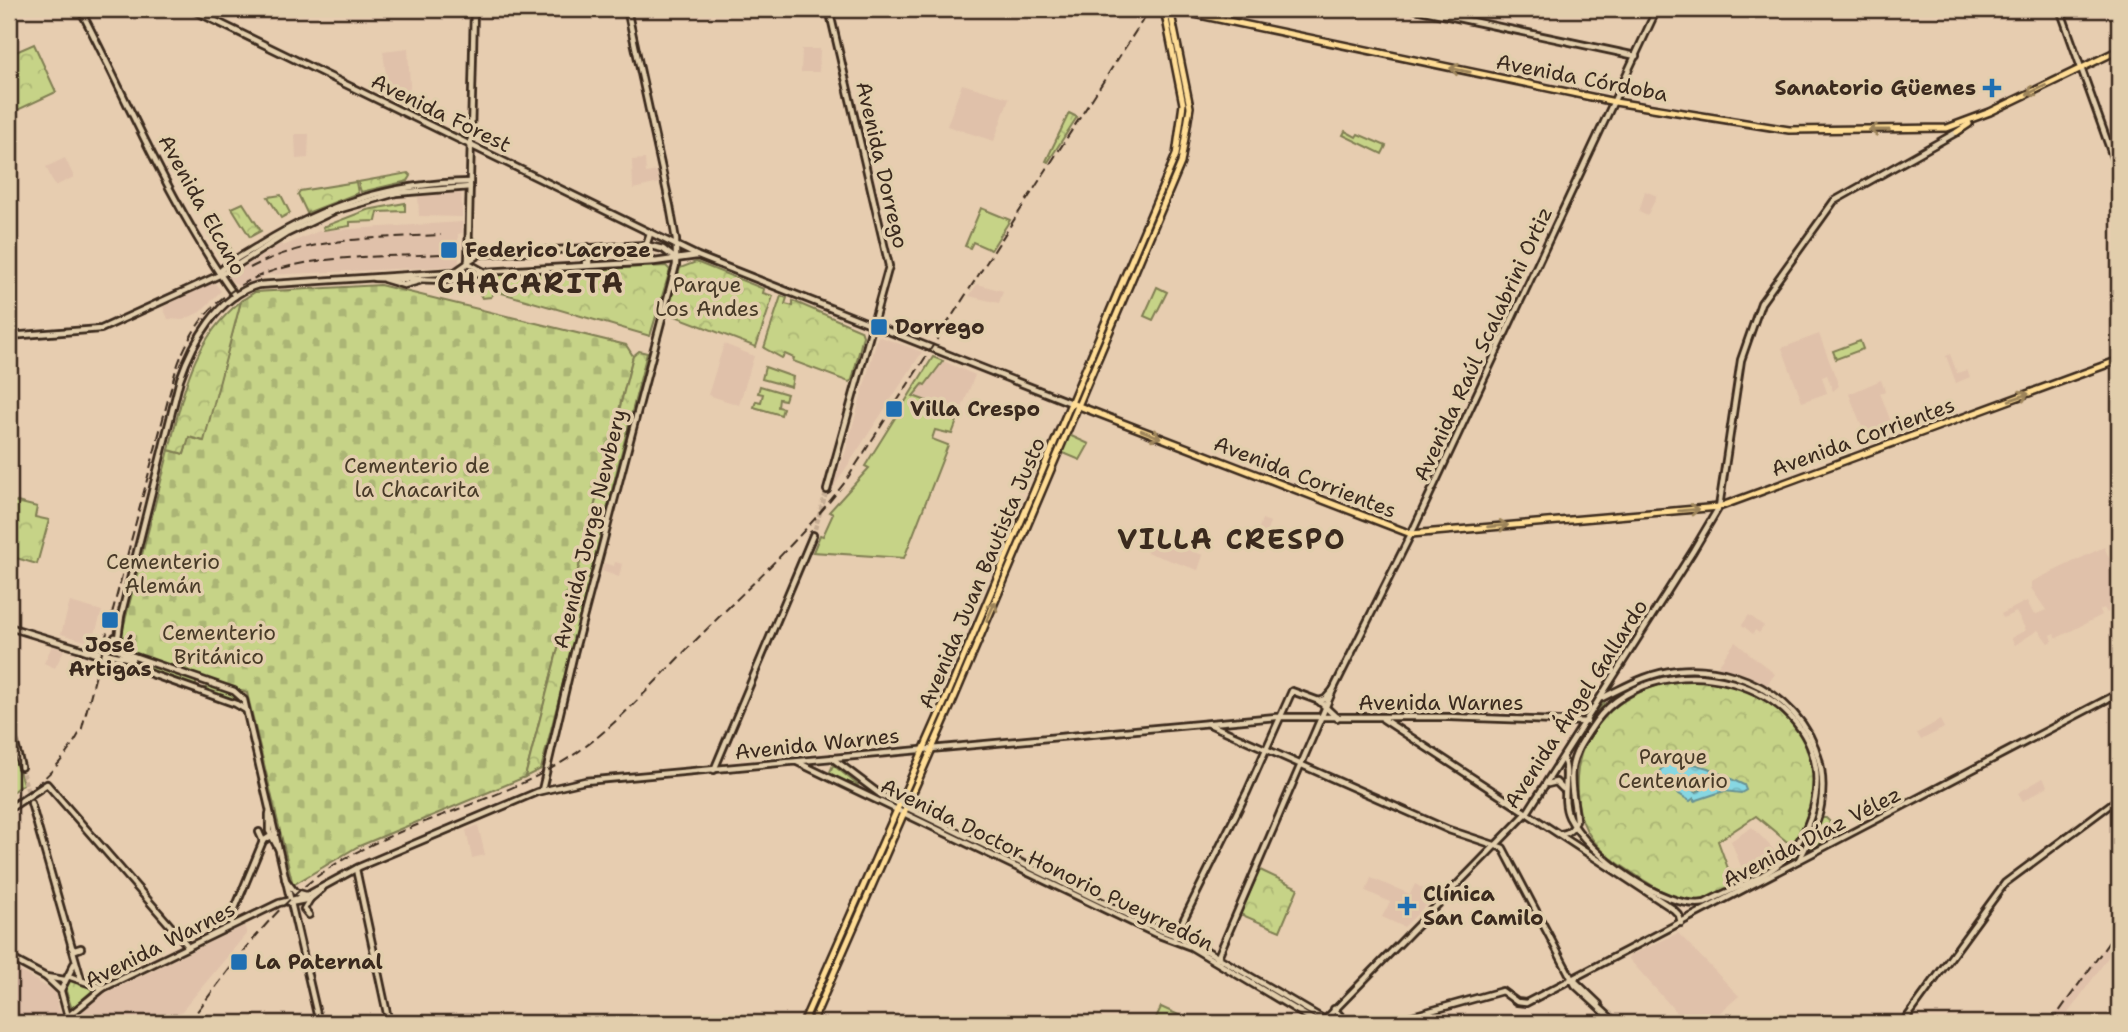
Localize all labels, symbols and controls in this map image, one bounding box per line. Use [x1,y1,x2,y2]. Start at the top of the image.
street label: Avenida Córdoba [1494,48,1670,108]
one-way arrow [1449,63,1472,76]
street label: Avenida Forest [366,67,516,159]
place label: Sanatorio Güemes [1775,74,1976,102]
marker: Sanatorio Güemes [1982,78,2002,98]
street label: Avenida Dorrego [849,79,915,251]
one-way arrow [2026,84,2047,97]
one-way arrow [1868,123,1891,137]
street label: Avenida Elcano [152,130,252,280]
street label: Avenida Raúl Scalabrini Ortiz [1407,202,1559,486]
place label: Federico Lacroze [465,236,651,264]
marker: Federico Lacroze [439,240,459,260]
district label: CHACARITA [437,264,625,302]
park label: Parque Los Andes [655,271,759,323]
place label: Dorrego [895,313,985,341]
marker: Dorrego [869,317,889,337]
one-way arrow [2008,390,2030,402]
street label: Avenida Corrientes [1767,391,1959,483]
place label: Villa Crespo [910,395,1040,423]
marker: Villa Crespo [884,399,904,419]
street label: Avenida Jorge Newbery [547,406,633,652]
one-way arrow [1139,429,1161,441]
street label: Avenida Corrientes [1210,429,1400,525]
street label: Avenida Juan Bautista Justo [912,433,1052,713]
park label: Cementerio de la Chacarita [344,452,490,504]
one-way arrow [1677,503,1699,516]
district label: VILLA CRESPO [1117,520,1347,558]
one-way arrow [1486,520,1509,533]
park label: Cementerio Alemán [106,548,220,600]
street label: Avenida Ángel Gallardo [1497,593,1654,814]
one-way arrow [985,600,998,622]
marker: José Artigas [100,610,120,630]
park label: Cementerio Británico [162,619,276,671]
place label: José Artigas [69,631,151,683]
street label: Avenida Warnes [1358,689,1524,717]
street label: Avenida Warnes [733,721,901,767]
park label: Parque Centenario [1618,743,1728,795]
street label: Avenida Doctor Honorio Pueyrredón [876,772,1218,958]
street label: Avenida Díaz Vélez [1718,780,1906,894]
place label: Clínica San Camilo [1423,880,1544,932]
street label: Avenida Warnes [80,895,240,995]
marker: Clínica San Camilo [1397,896,1417,916]
place label: La Paternal [255,948,383,976]
marker: La Paternal [229,952,249,972]

